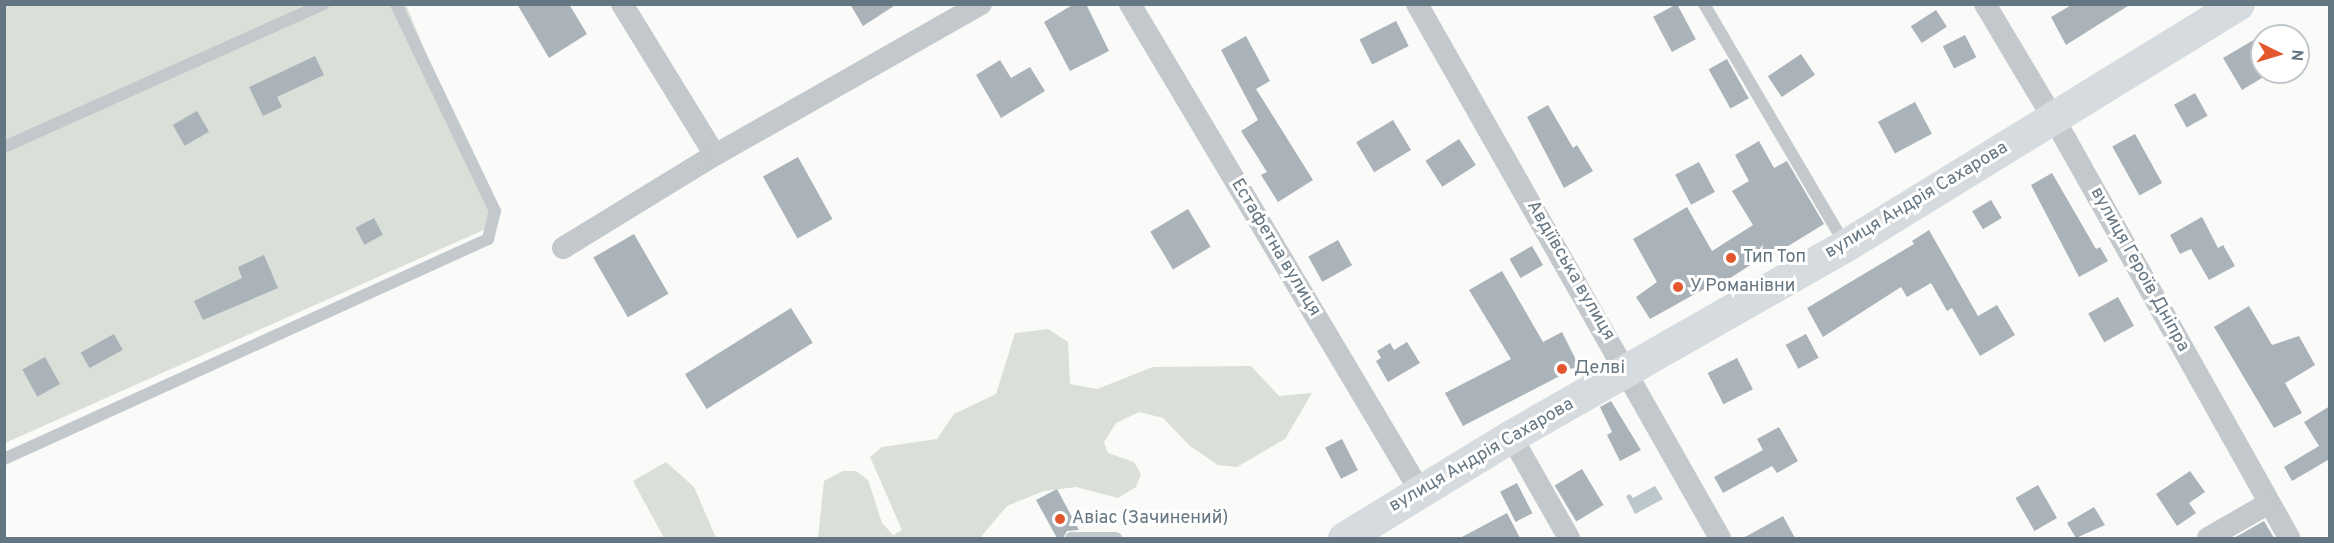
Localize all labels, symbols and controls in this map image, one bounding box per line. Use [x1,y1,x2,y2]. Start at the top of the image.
north arrow [2250,24,2310,84]
text: N [2285,49,2306,62]
street label: вулиця Андрія Сахарова [1821,138,2013,264]
street label: Естафетна вулиця [1225,175,1325,321]
street label: вулиця Героїв Дніпра [2085,184,2193,356]
street label: Авдіївська вулиця [1521,197,1619,345]
place label: Тип Топ [1743,247,1807,269]
marker: Тип Топ [1724,251,1738,265]
place label: У Романівни [1690,276,1796,298]
marker: У Романівни [1671,280,1685,294]
place label: Делві [1574,358,1625,380]
marker: Делві [1555,362,1569,376]
street label: вулиця Андрія Сахарова [1386,394,1578,518]
place label: Авіас (Зачинений) [1072,508,1228,530]
marker: Авіас (Зачинений) [1053,512,1067,526]

